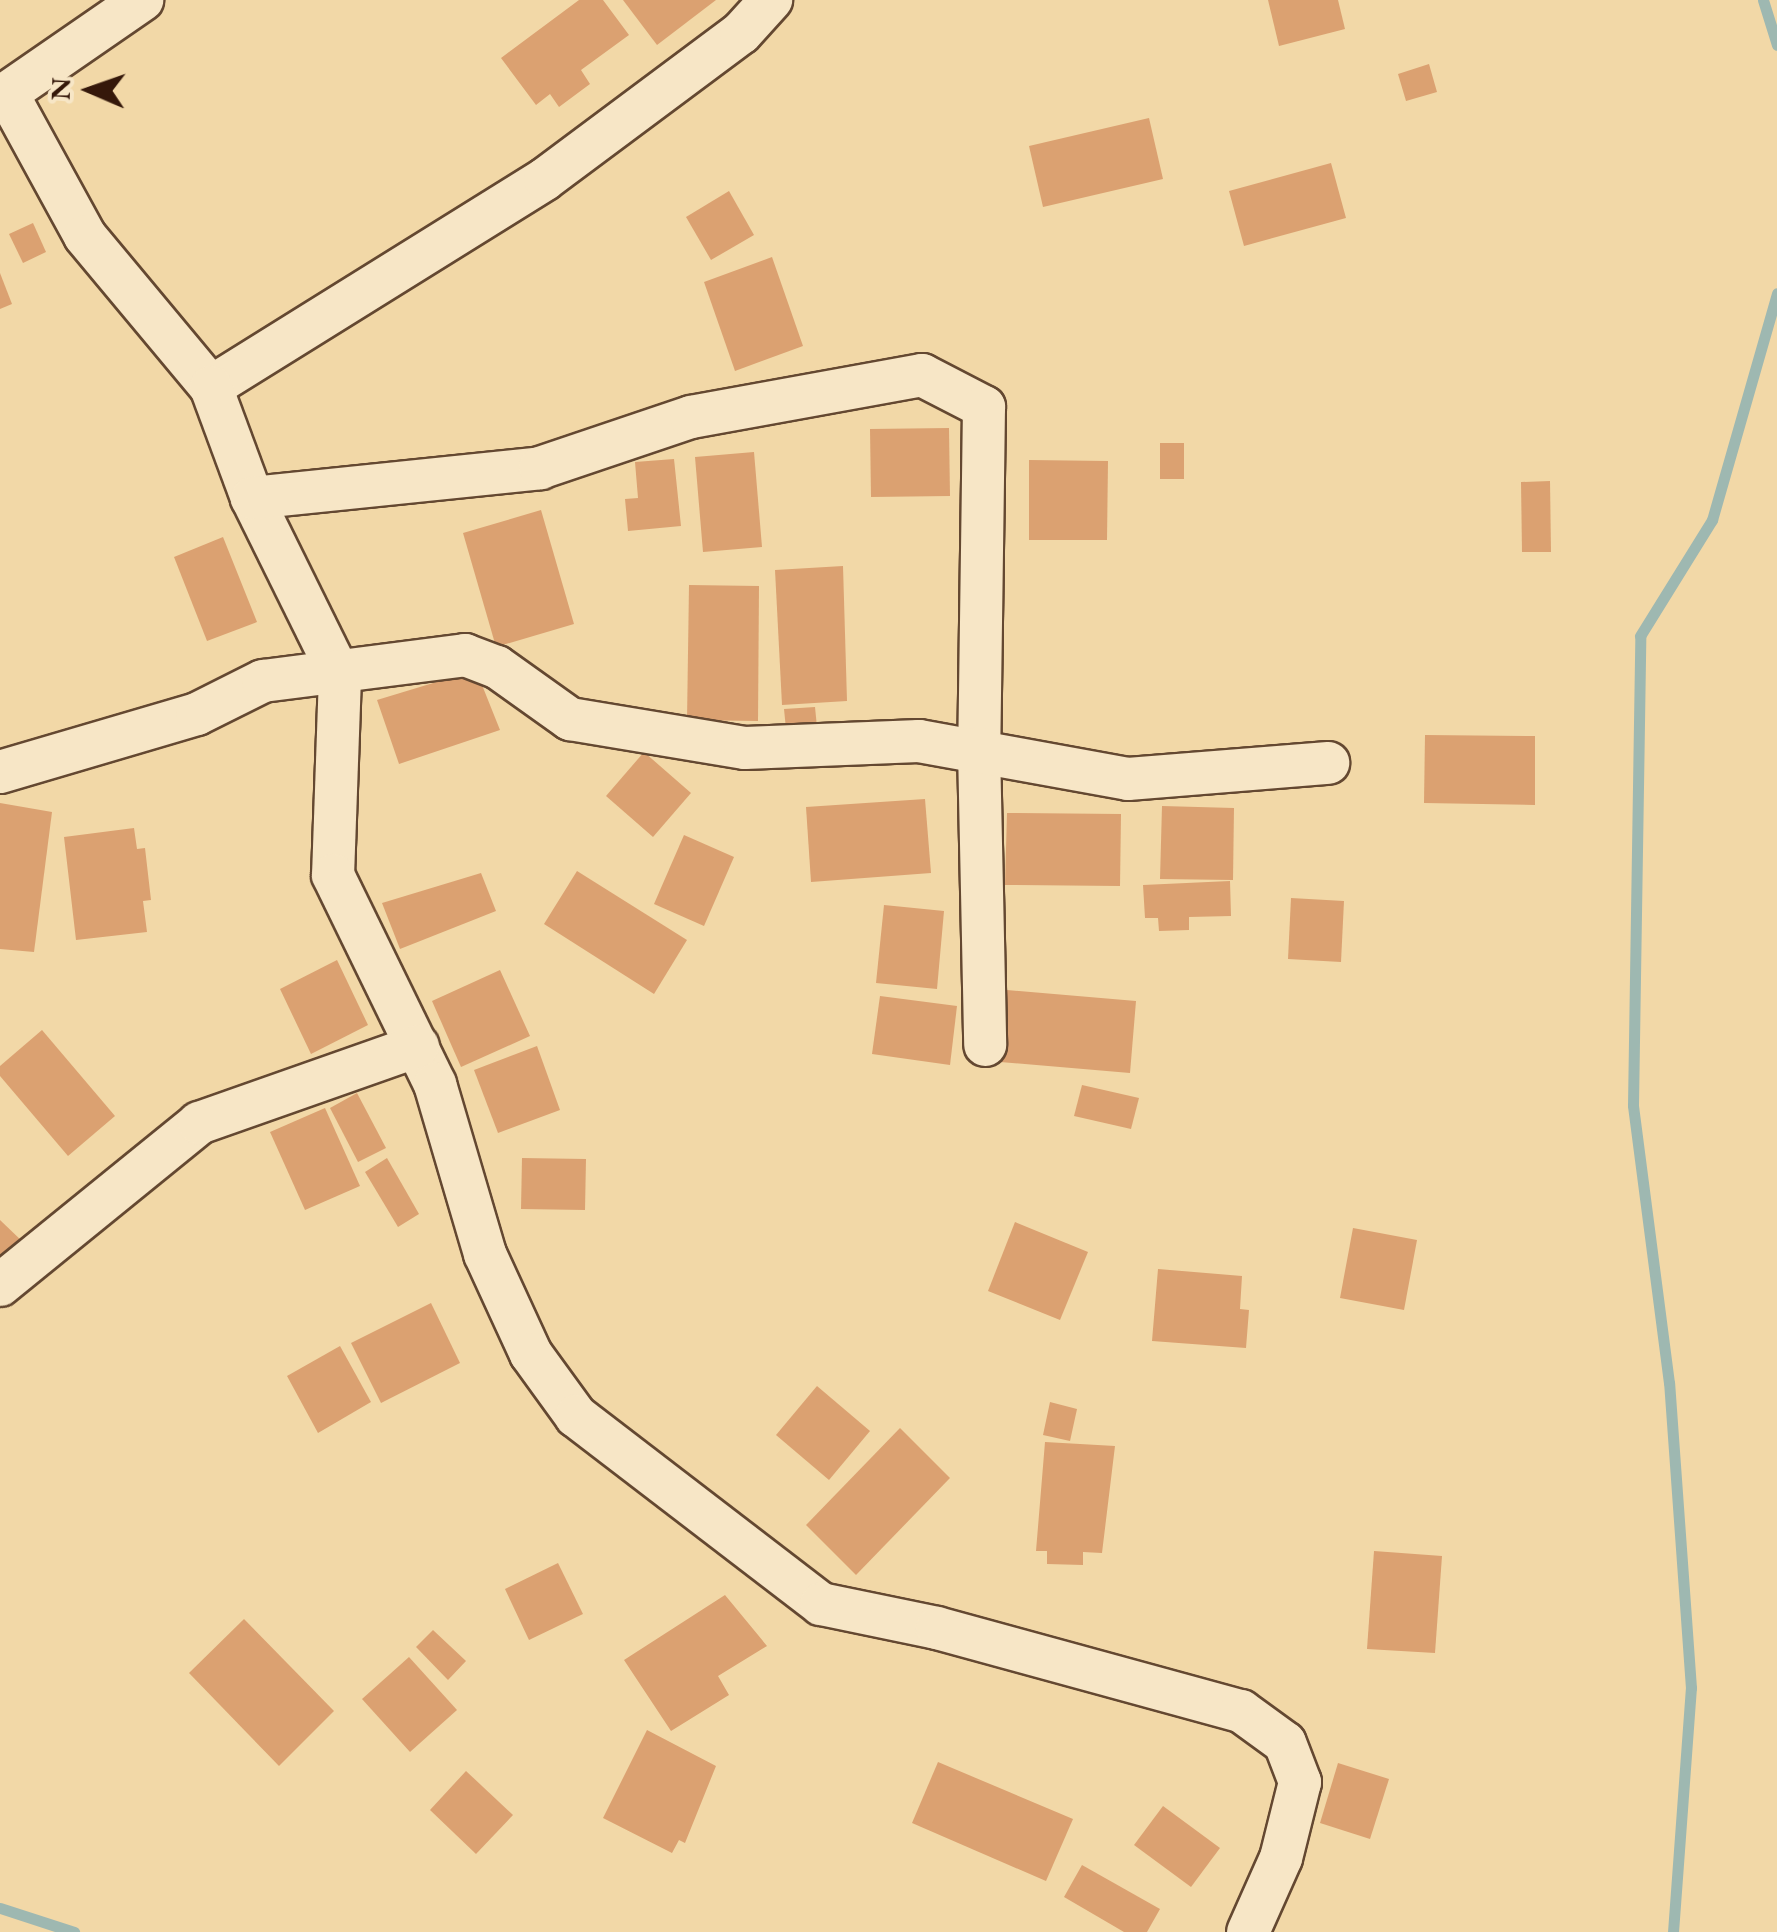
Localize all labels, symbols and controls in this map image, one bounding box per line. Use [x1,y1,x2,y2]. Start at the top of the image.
north arrow [40,40,140,140]
text: N [42,77,78,101]

